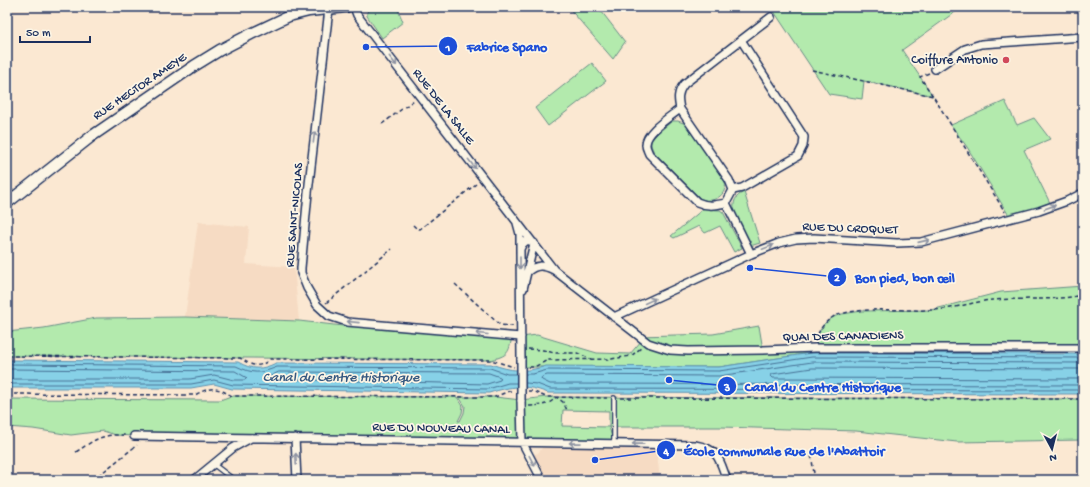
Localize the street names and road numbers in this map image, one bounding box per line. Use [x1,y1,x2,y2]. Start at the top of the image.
street label: RUE HECTOR AMEYE [90,50,190,124]
street label: RUE DE LA SALLE [409,66,478,149]
street label: RUE SAINT-NICOLAS [283,161,307,268]
street label: RUE DU CROQUET [802,220,899,238]
street label: QUAI DES CANADIENS [782,328,905,346]
street label: RUE DU NOUVEAU CANAL [372,420,511,438]

